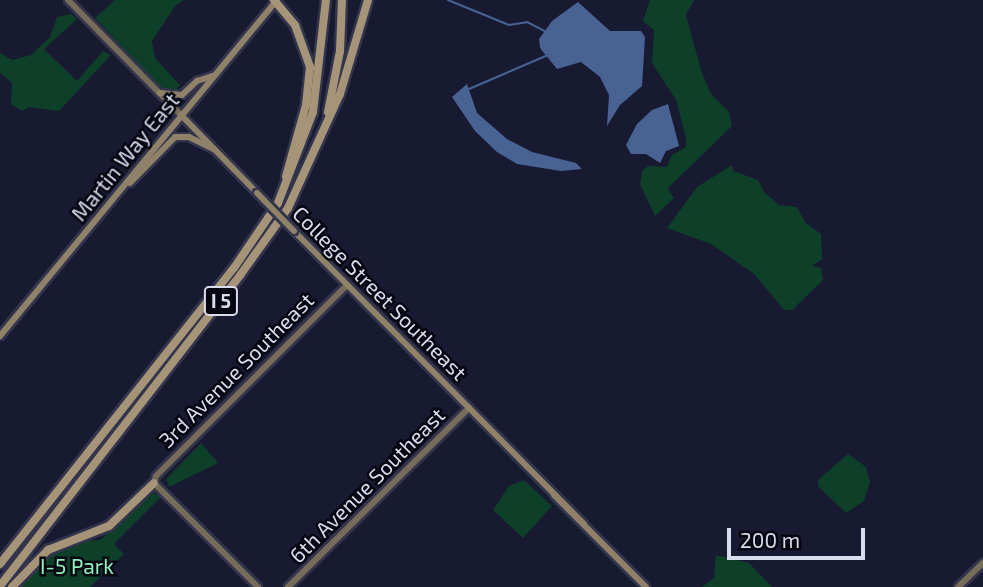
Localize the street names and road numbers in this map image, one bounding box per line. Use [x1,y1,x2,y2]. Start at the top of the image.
street label: Martin Way East [66,88,184,226]
street label: College Street Southeast [288,201,472,385]
road number: I 5 [204,286,238,316]
street label: 3rd Avenue Southeast [153,287,319,453]
street label: 6th Avenue Southeast [284,402,450,568]

